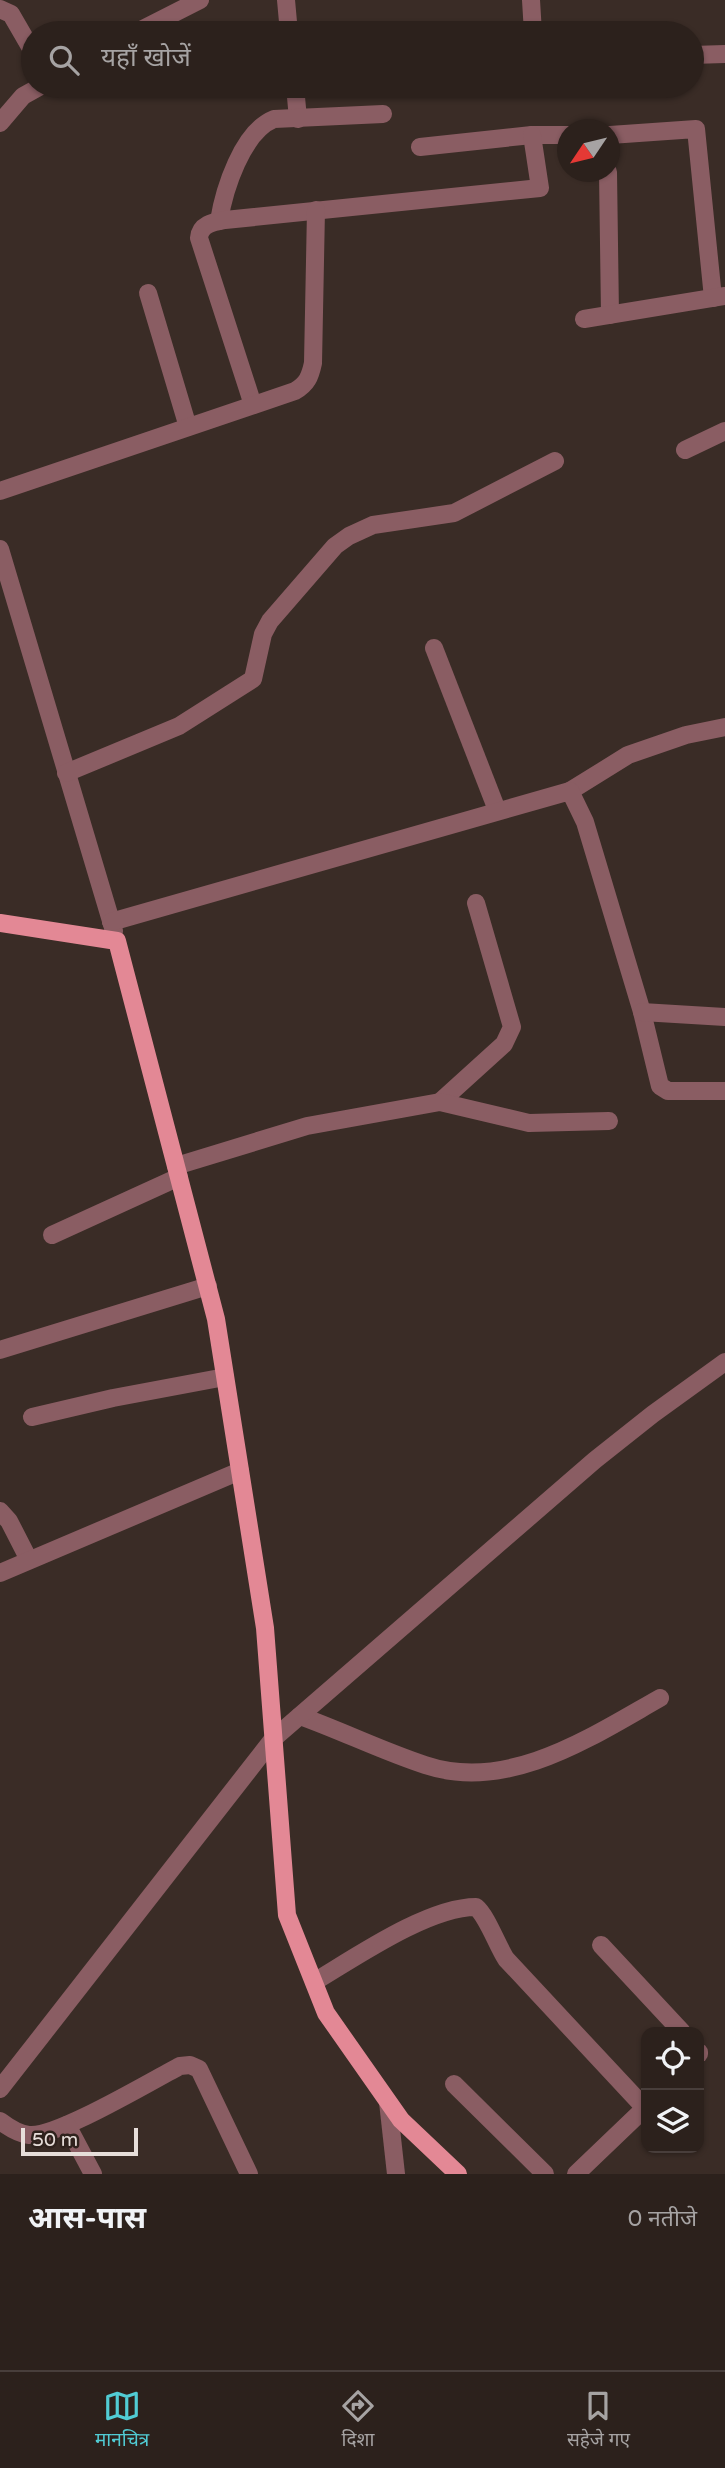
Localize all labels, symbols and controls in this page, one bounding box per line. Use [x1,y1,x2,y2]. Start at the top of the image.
search box [21,21,704,98]
icon: search [45,41,83,79]
text: यहाँ खोजें [101,42,191,73]
north arrow [557,119,620,182]
map controls [641,2027,704,2153]
button: locate [641,2027,704,2090]
button: layers [641,2090,704,2153]
scale bar [21,2125,138,2157]
text: 50 m [32,2129,78,2151]
text: आस-पास [28,2200,146,2237]
text: 0 नतीजे [628,2205,697,2233]
tab: मानचित्र [95,2387,149,2454]
tab: दिशा [339,2387,377,2454]
tab: सहेजे गए [567,2387,630,2454]

